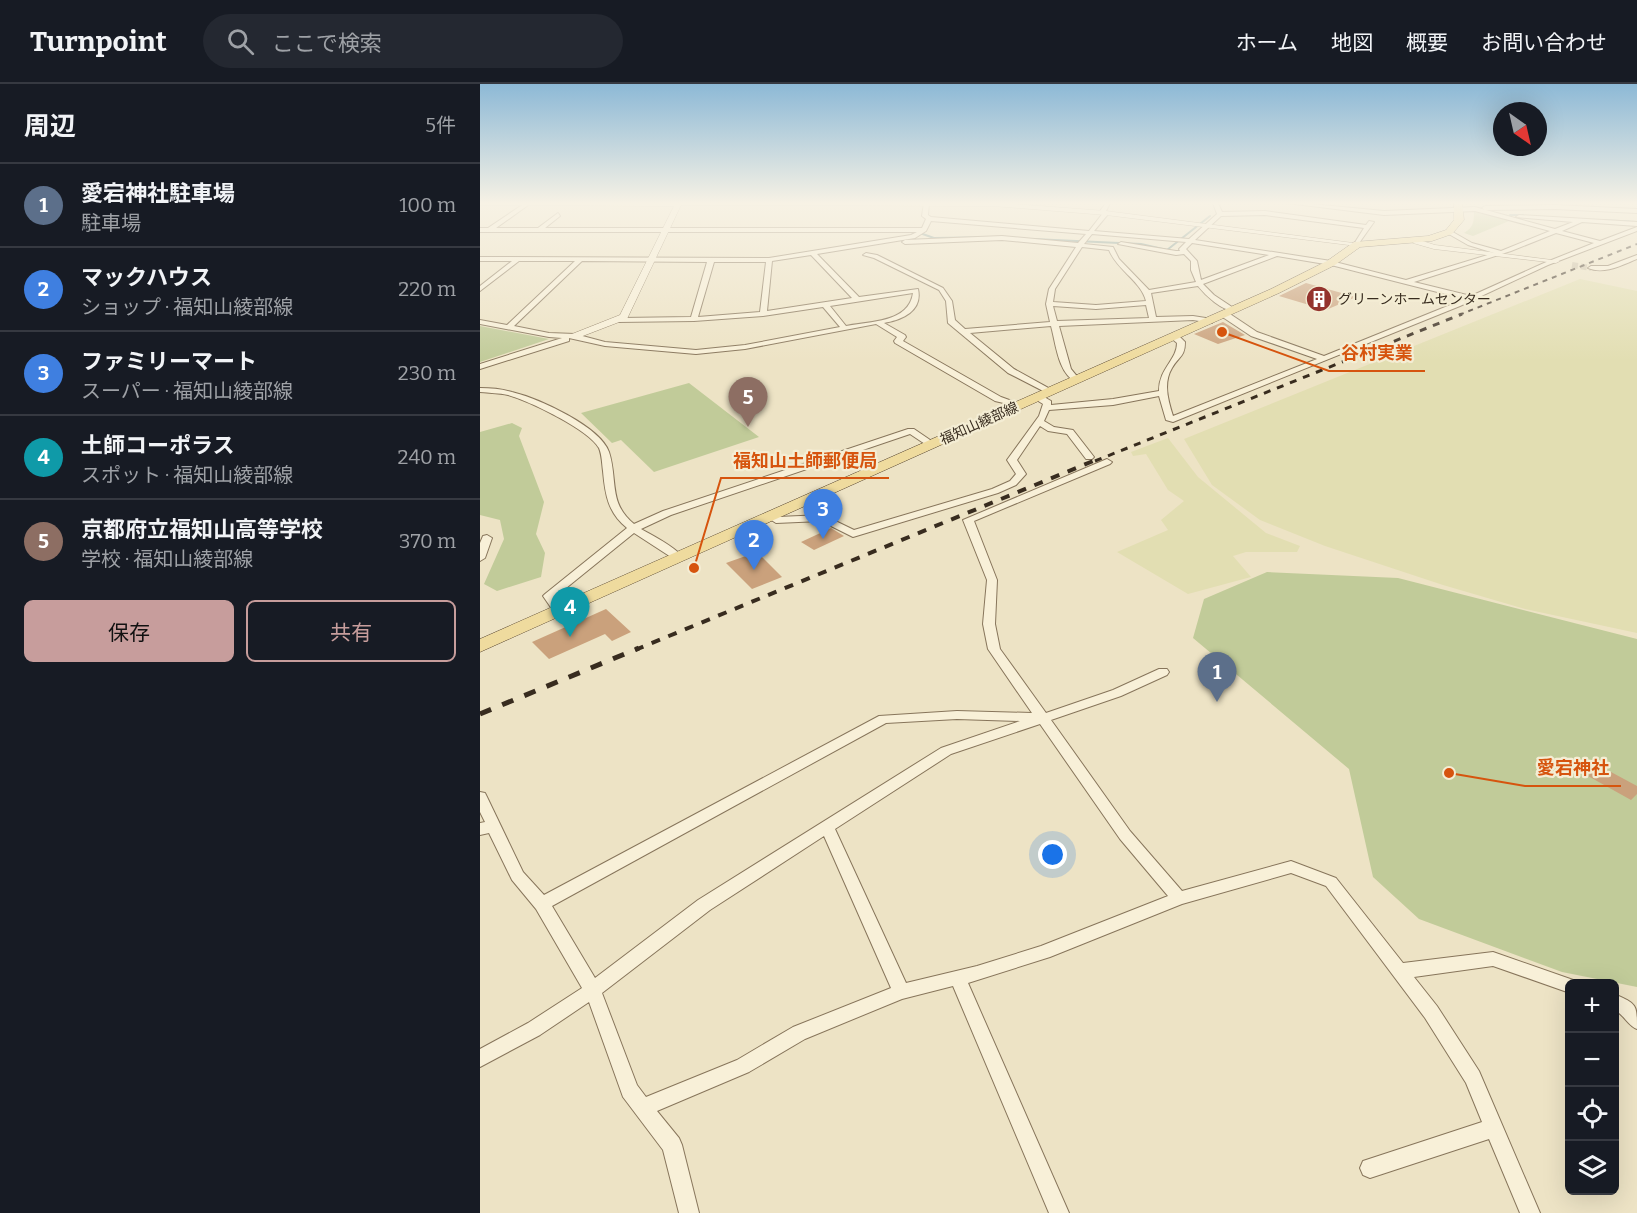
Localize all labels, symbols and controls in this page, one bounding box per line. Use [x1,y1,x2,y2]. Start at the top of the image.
search box [203,14,623,68]
text: Turnpoint [30,25,167,58]
icon: search [224,25,257,58]
text: ここで検索 [272,30,382,57]
text: ホーム [1236,30,1298,56]
text: 地図 [1331,30,1373,56]
text: 概要 [1406,30,1448,56]
text: お問い合わせ [1481,30,1607,56]
north arrow [1493,102,1547,156]
text: 周辺 [24,111,76,142]
text: 5件 [425,113,456,137]
text: 愛宕神社駐車場 [81,180,235,207]
text: 1 [39,193,48,217]
text: 100 m [399,193,456,217]
text: 駐車場 [81,211,141,235]
text: マックハウス [81,264,212,291]
text: 2 [38,277,49,301]
text: 220 m [398,277,456,301]
building icon: グリーンホームセンター [1304,284,1334,314]
place label: グリーンホームセンター [1338,291,1491,308]
text: ショップ · 福知山綾部線 [81,295,293,319]
callout: 谷村実業 [1329,335,1425,371]
text: 谷村実業 [1341,342,1413,364]
text: ファミリーマート [81,348,257,375]
text: 3 [38,361,49,385]
text: 230 m [398,361,456,385]
pin: 5 [728,378,768,427]
text: スーパー · 福知山綾部線 [81,379,293,403]
street label: 福知山綾部線 [937,399,1021,448]
text: 土師コーポラス [81,432,235,459]
callout: 福知山土師郵便局 [721,442,889,478]
text: 4 [37,445,50,469]
text: 240 m [398,445,456,469]
text: 福知山土師郵便局 [733,450,877,472]
text: スポット · 福知山綾部線 [81,463,293,487]
pin: 3 [804,490,842,539]
text: 京都府立福知山高等学校 [81,516,323,543]
pin: 2 [734,520,774,570]
text: 5 [38,529,49,553]
text: 370 m [399,529,456,553]
text: 学校 · 福知山綾部線 [81,547,253,571]
pin: 4 [550,588,590,637]
button: 保存 [24,600,234,662]
button: 共有 [246,600,456,662]
pin: 1 [1198,652,1236,702]
callout: 愛宕神社 [1525,750,1621,786]
text: 愛宕神社 [1537,757,1609,779]
your location [1038,840,1067,869]
map controls [1565,979,1619,1195]
button: + [1565,979,1619,1033]
button: − [1565,1033,1619,1087]
button: locate [1565,1087,1619,1141]
button: layers [1565,1141,1619,1195]

